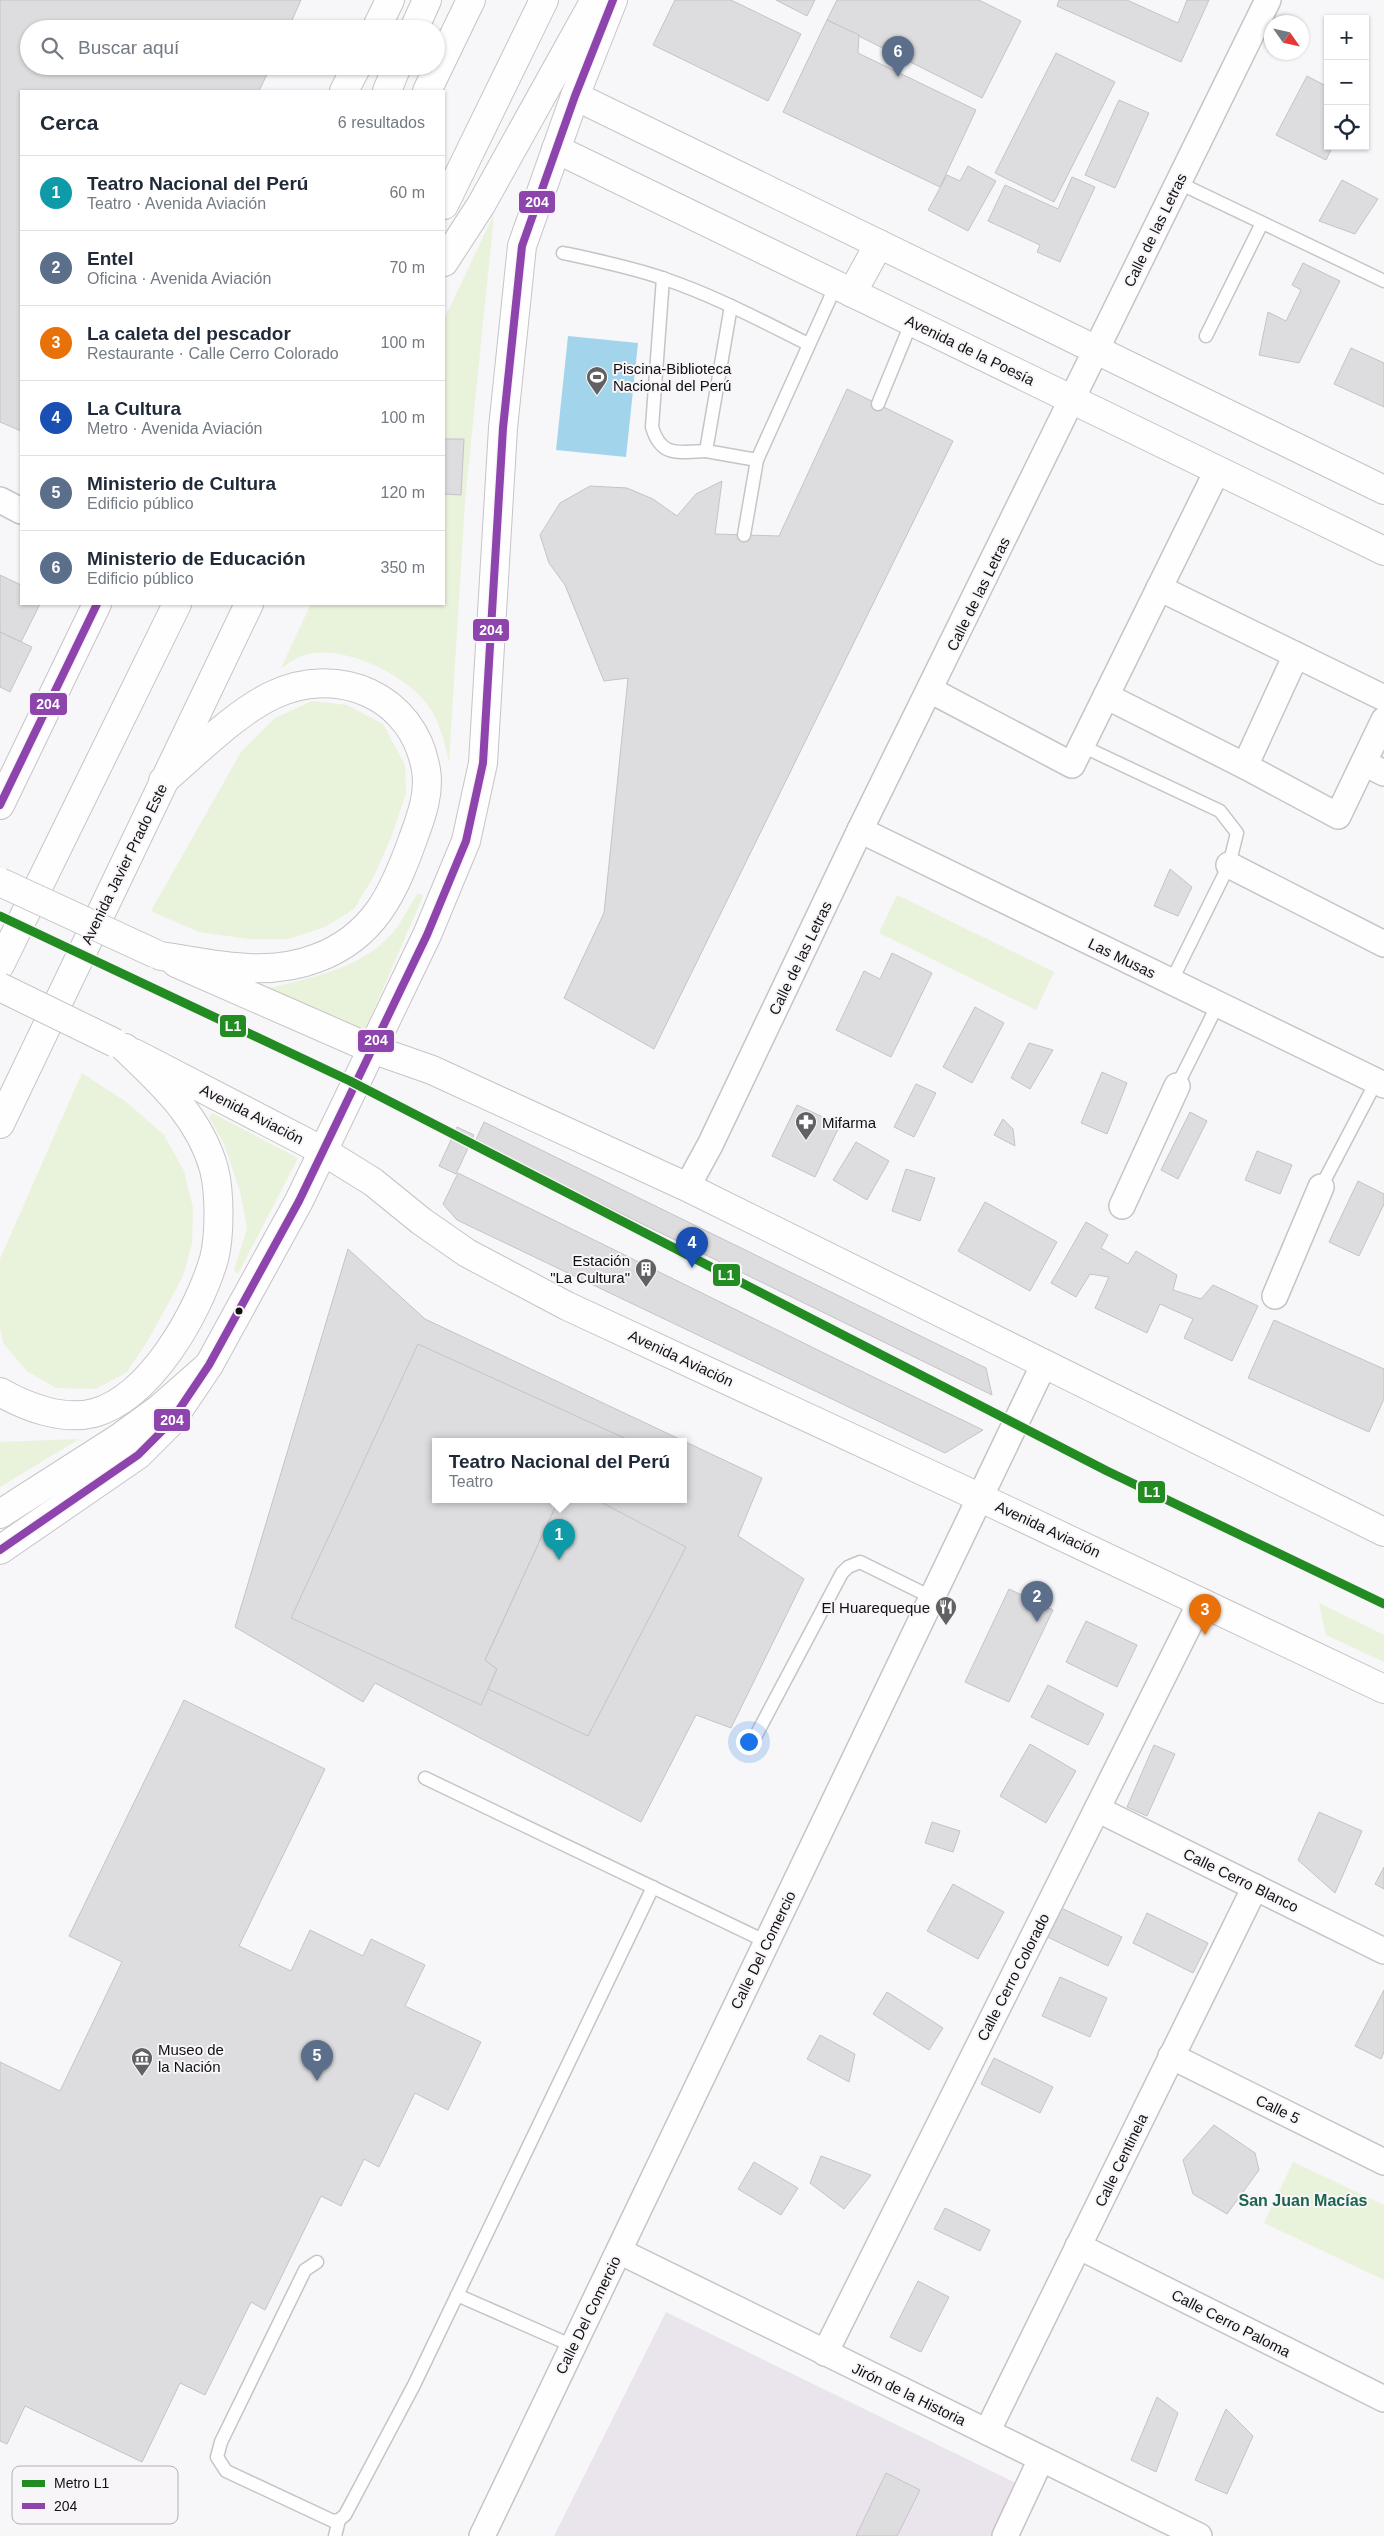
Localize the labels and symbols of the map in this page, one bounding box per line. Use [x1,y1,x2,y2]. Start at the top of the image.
north arrow [1264,15,1309,60]
pin: 6 [882,36,914,77]
street label: Calle de las Letras [1120,170,1190,290]
line badge: 204 [518,190,556,214]
text: 204 [525,194,549,210]
street label: Avenida de la Poesía [903,311,1038,389]
place label: Piscina-Biblioteca Nacional del Perú [613,360,732,394]
sports icon: Piscina-Biblioteca Nacional del Perú [585,365,609,396]
street label: Calle de las Letras [943,534,1013,654]
line badge: 204 [472,618,510,642]
text: 204 [479,622,503,638]
line badge: 204 [29,692,68,716]
text: 204 [36,696,60,712]
street label: Avenida Javier Prado Este [78,781,170,947]
street label: Calle de las Letras [765,898,835,1018]
street label: Las Musas [1086,934,1158,982]
line badge: L1 [219,1014,247,1038]
text: L1 [225,1018,241,1034]
line badge: 204 [357,1029,395,1053]
text: 204 [364,1032,388,1048]
street label: Avenida Aviación [197,1081,307,1147]
pharmacy icon: Mifarma [794,1110,818,1141]
place label: Mifarma [822,1114,877,1131]
pin: 4 [676,1227,708,1268]
place label: Estación "La Cultura" [550,1252,630,1286]
building icon: Estación "La Cultura" [634,1257,658,1288]
line badge: L1 [712,1263,741,1287]
text: L1 [718,1267,734,1283]
unlabelled marker [234,1306,244,1316]
street label: Avenida Aviación [626,1326,736,1390]
line badge: 204 [153,1408,191,1432]
text: 204 [160,1412,184,1428]
line badge: L1 [1137,1480,1166,1504]
text: L1 [1144,1484,1160,1500]
street label: Avenida Aviación [993,1497,1103,1561]
pin: 1 [543,1519,575,1560]
pin: 2 [1021,1581,1053,1622]
pin: 3 [1189,1594,1221,1635]
restaurant icon: El Huarequeque [934,1595,958,1626]
place label: El Huarequeque [822,1599,930,1616]
your location [736,1729,762,1755]
street label: Calle Cerro Blanco [1181,1845,1301,1915]
street label: Calle Del Comercio [727,1888,799,2012]
street label: Calle Cerro Colorado [973,1910,1053,2044]
pin: 5 [301,2040,333,2081]
place label: Museo de la Nación [158,2041,224,2075]
museum icon: Museo de la Nación [130,2046,154,2077]
street label: Calle 5 [1253,2091,1303,2127]
street label: Calle Centinela [1091,2110,1151,2209]
district label: San Juan Macías [1239,2192,1368,2209]
street label: Calle Del Comercio [552,2253,624,2377]
street label: Calle Cerro Paloma [1169,2286,1294,2361]
street label: Jirón de la Historia [849,2359,969,2429]
legend [12,2466,178,2524]
text: Metro L1 [54,2475,109,2491]
text: 204 [54,2498,78,2514]

